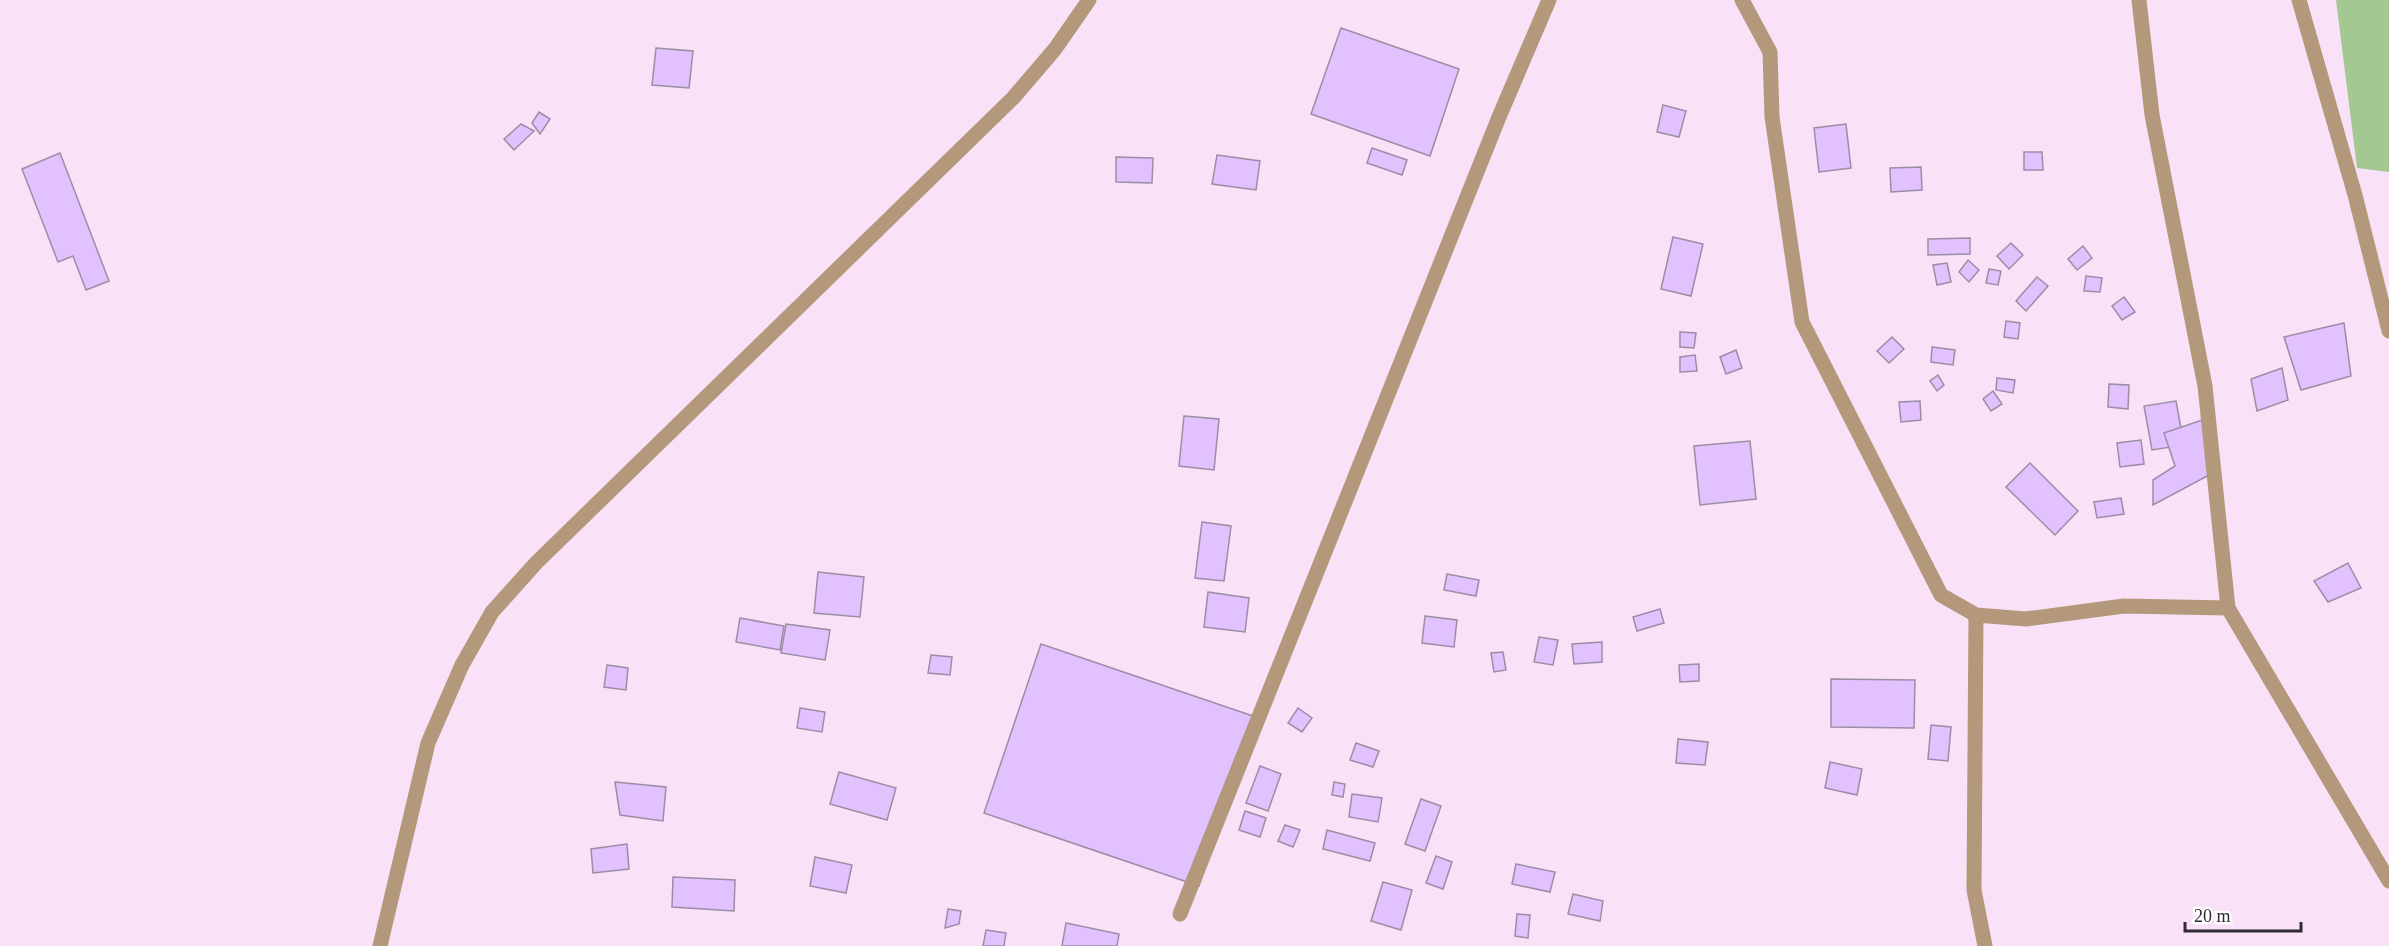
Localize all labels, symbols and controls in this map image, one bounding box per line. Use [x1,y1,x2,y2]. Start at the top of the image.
scale bar [2185,895,2300,933]
text: 20 m [2194,906,2231,926]

